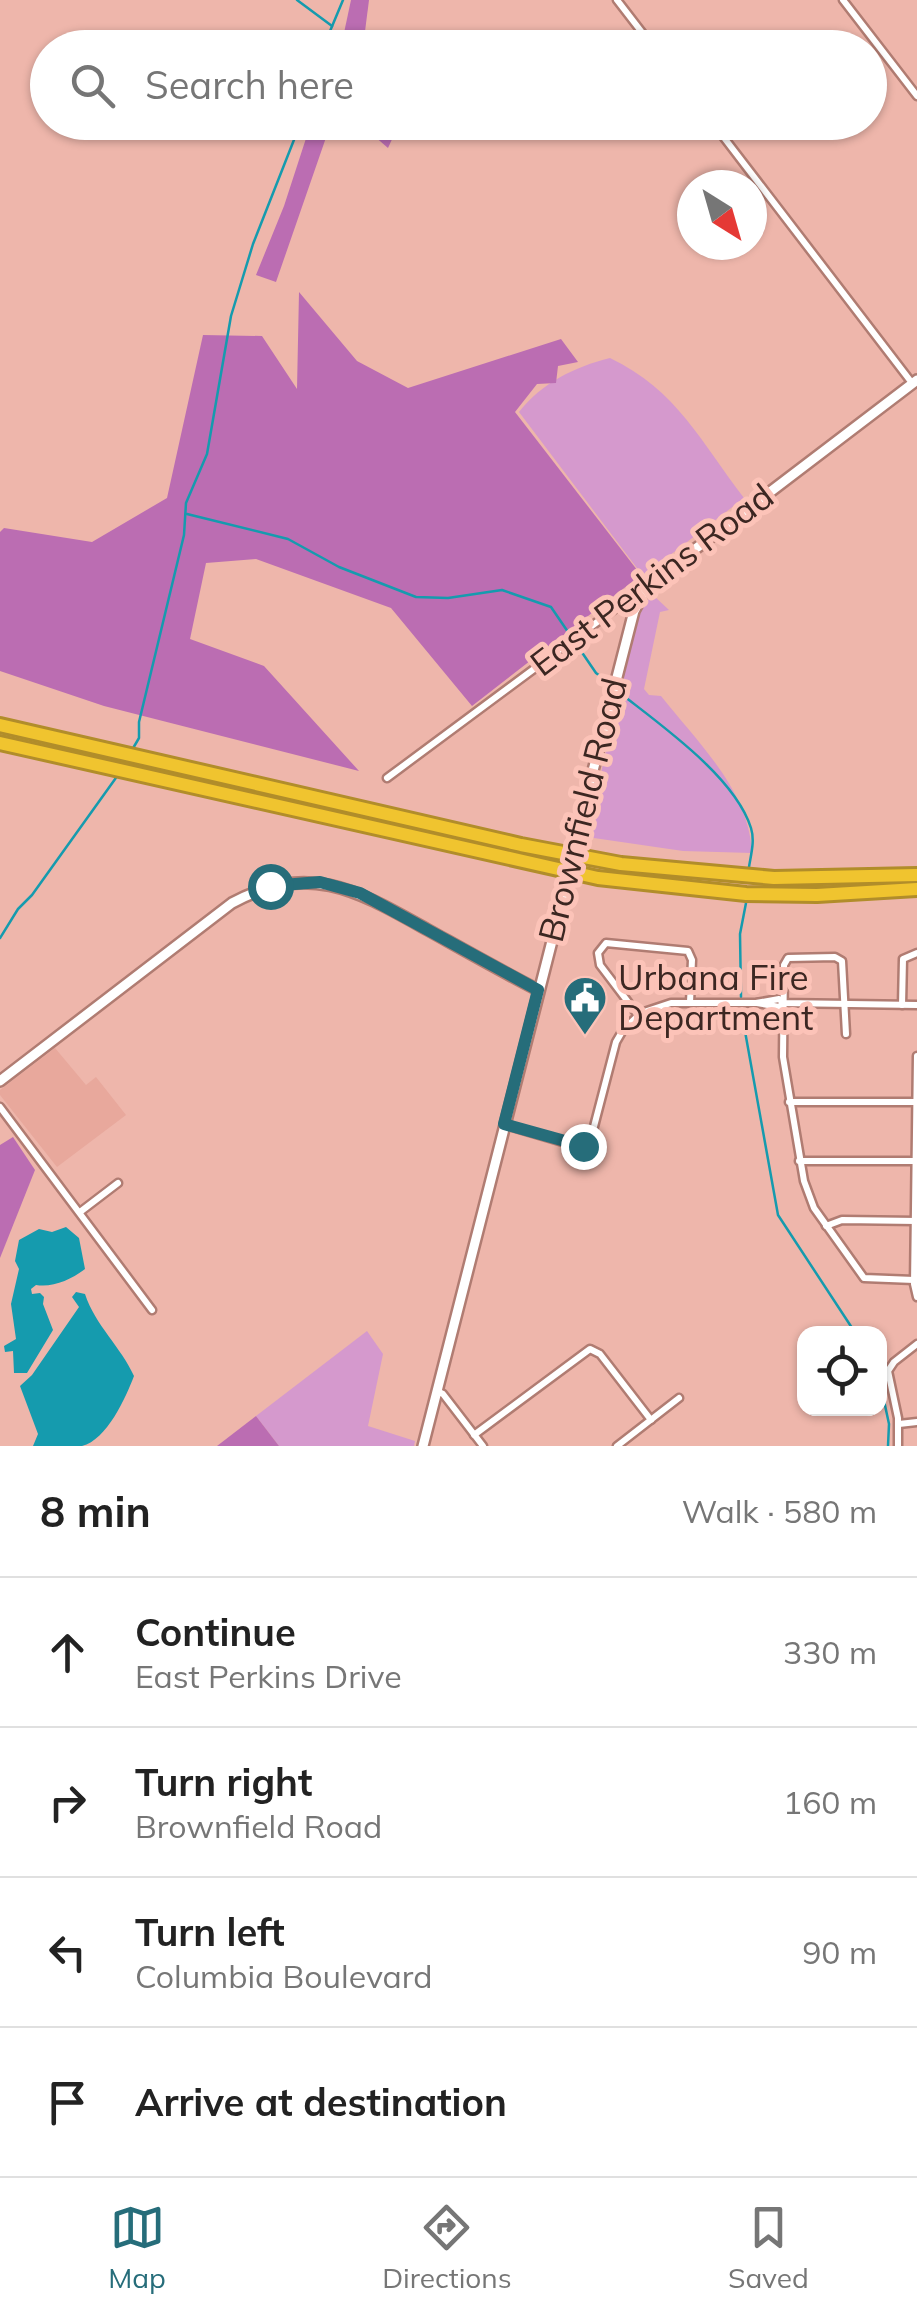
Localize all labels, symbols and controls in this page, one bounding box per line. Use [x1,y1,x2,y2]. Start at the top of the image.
search box [30,30,887,140]
icon: search [65,58,120,113]
text: Search here [145,61,354,109]
north arrow [677,170,767,260]
street label: East Perkins Road [521,474,782,685]
street label: Brownfield Road [528,673,636,946]
route start [248,864,294,910]
place label: Urbana Fire Department [618,955,814,1039]
public building icon: Urbana Fire Department [562,975,608,1036]
route end [561,1124,607,1170]
map controls [797,1326,887,1416]
button: locate [797,1326,887,1416]
text: 8 min [40,1485,151,1538]
text: Walk · 580 m [682,1491,877,1531]
text: Continue [135,1608,296,1656]
icon: ahead [40,1625,95,1680]
text: 330 m [783,1632,877,1672]
text: East Perkins Drive [135,1656,402,1696]
text: Turn right [135,1758,312,1806]
icon: right [40,1775,95,1830]
text: 160 m [783,1782,877,1822]
text: Brownfield Road [135,1806,382,1846]
text: Turn left [135,1908,285,1956]
icon: left [40,1925,95,1980]
text: 90 m [802,1932,877,1972]
text: Columbia Boulevard [135,1956,432,1996]
icon: arrive [40,2075,95,2130]
text: Arrive at destination [135,2078,507,2126]
tab: Map [108,2200,166,2295]
tab: Directions [382,2200,512,2295]
tab: Saved [728,2200,809,2295]

